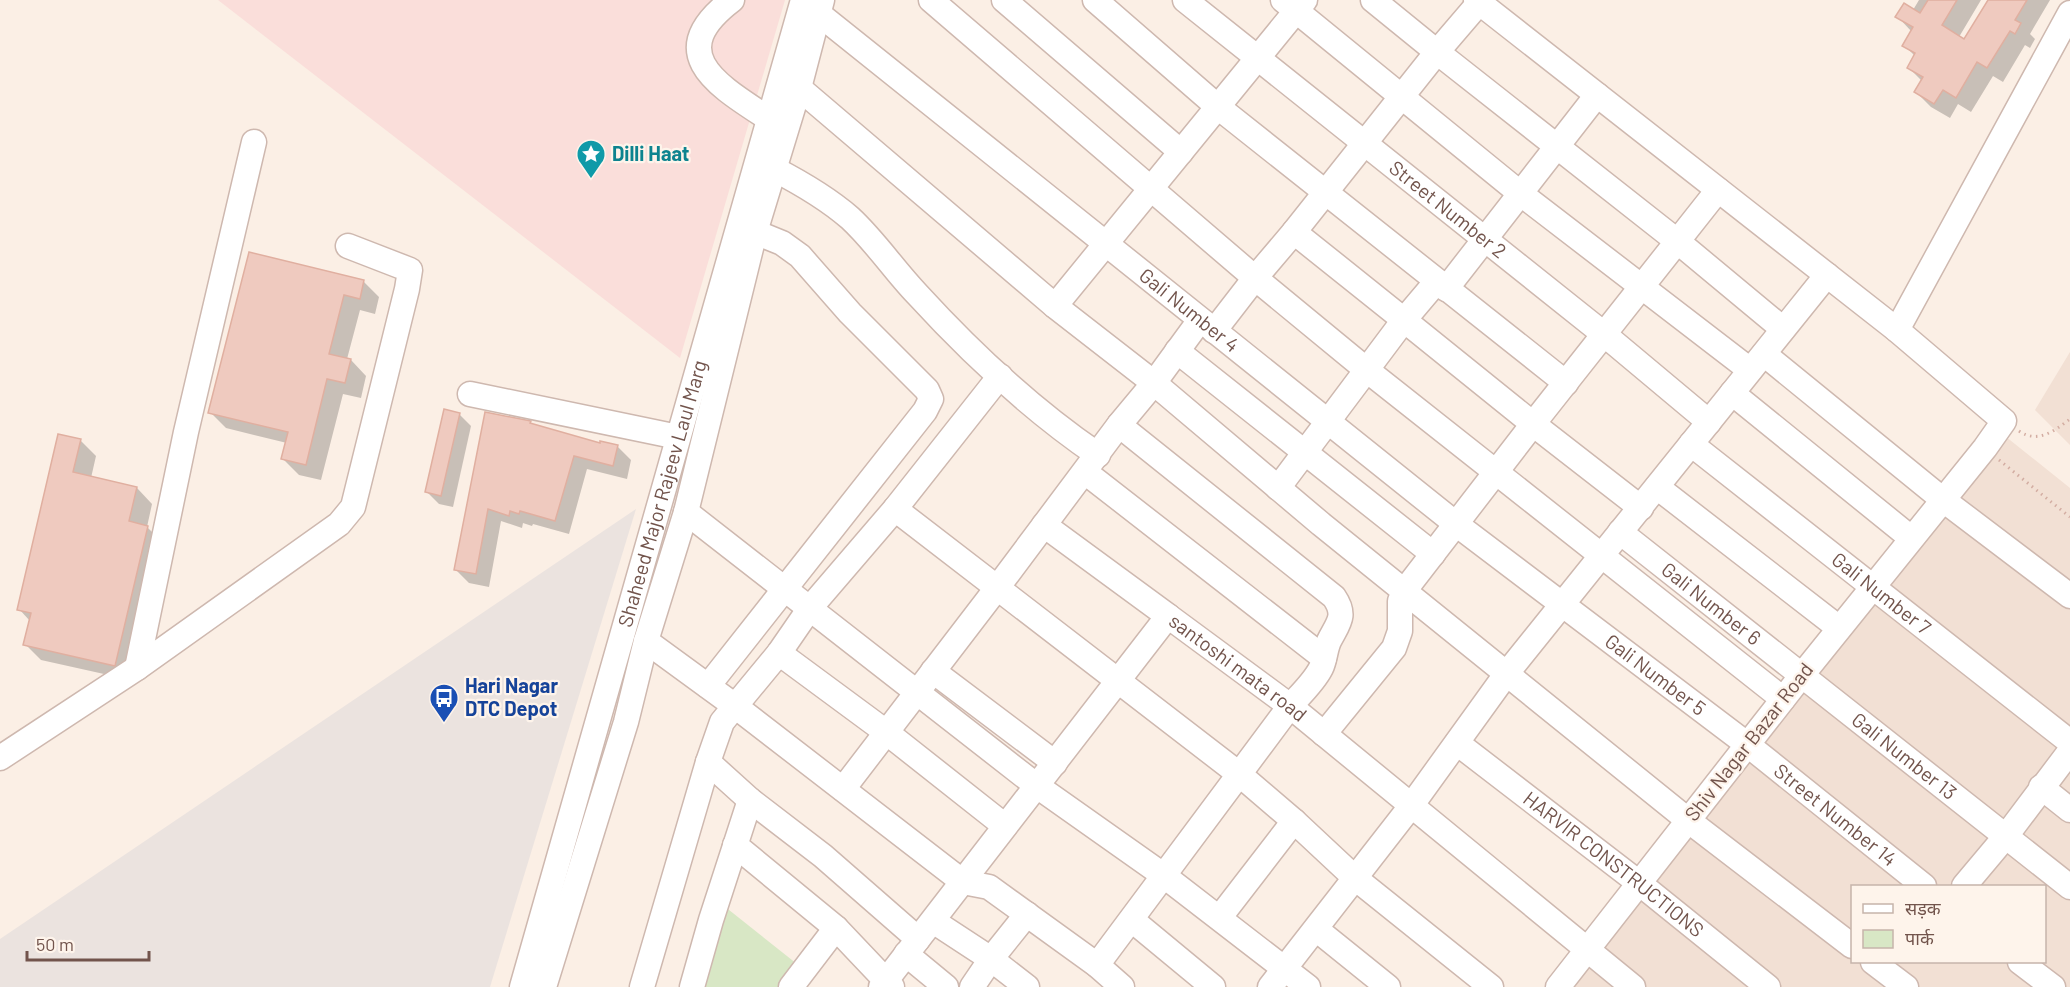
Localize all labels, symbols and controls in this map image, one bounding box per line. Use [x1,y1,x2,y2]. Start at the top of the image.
place icon: Dilli Haat [575,138,607,180]
place label: Dilli Haat [612,141,689,165]
street label: Street Number 2 [1385,155,1512,263]
street label: Gali Number 4 [1135,262,1244,357]
street label: Shaheed Major Rajeev Laul Marg [612,357,711,630]
street label: Gali Number 7 [1828,547,1936,639]
street label: Gali Number 6 [1657,557,1766,650]
street label: santoshi mata road [1165,608,1312,726]
street label: Gali Number 5 [1601,628,1711,720]
street label: Shiv Nagar Bazar Road [1679,657,1817,825]
place label: Hari Nagar DTC Depot [465,673,558,720]
bus stop icon: Hari Nagar DTC Depot [428,682,460,724]
street label: Gali Number 13 [1848,707,1962,804]
street label: Street Number 14 [1770,758,1902,870]
street label: HARVIR CONSTRUCTIONS [1519,786,1709,942]
legend [1851,885,2046,963]
text: सड़क [1905,897,1942,919]
scale bar [27,924,148,962]
text: पार्क [1905,927,1935,949]
text: 50 m [36,933,74,955]

